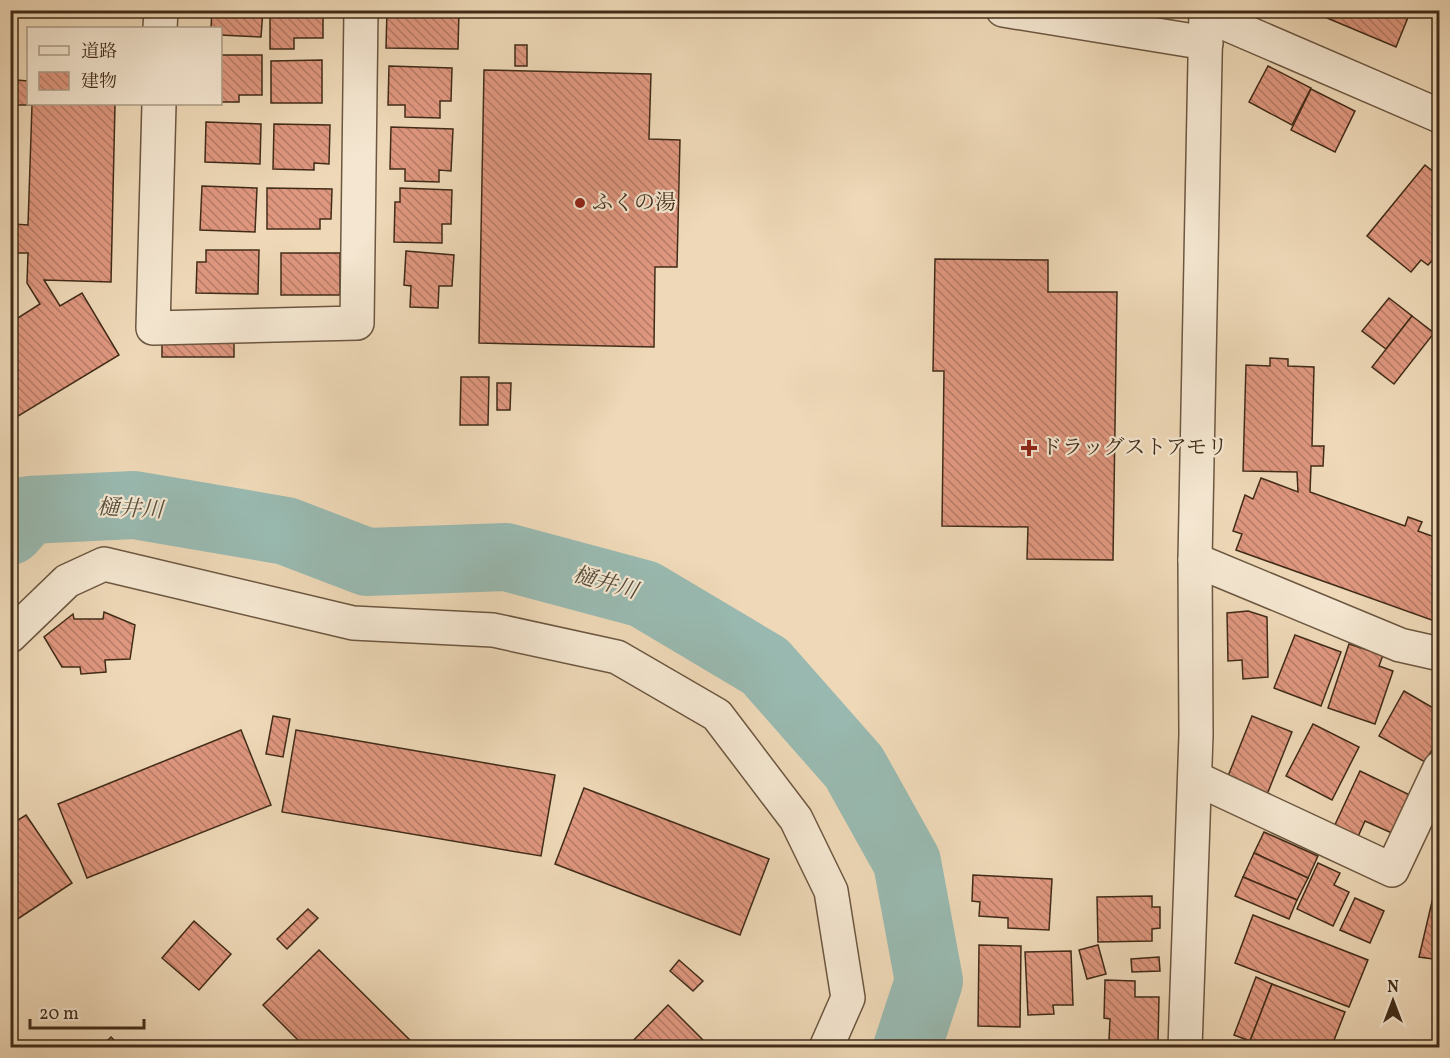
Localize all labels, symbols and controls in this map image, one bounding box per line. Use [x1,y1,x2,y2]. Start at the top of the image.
legend [27,27,222,105]
text: 道路 [81,40,117,65]
text: 建物 [81,70,117,95]
place label: ふくの湯 [592,189,676,218]
marker: ふくの湯 [573,196,587,210]
place label: ドラッグストアモリ [1041,434,1228,463]
marker: ドラッグストアモリ [1022,441,1036,455]
water label: 樋井川 [96,493,166,527]
water label: 樋井川 [569,560,643,609]
north arrow [1363,971,1423,1031]
text: N [1387,977,1399,999]
scale bar [30,992,144,1030]
text: 20 m [39,1002,79,1027]

